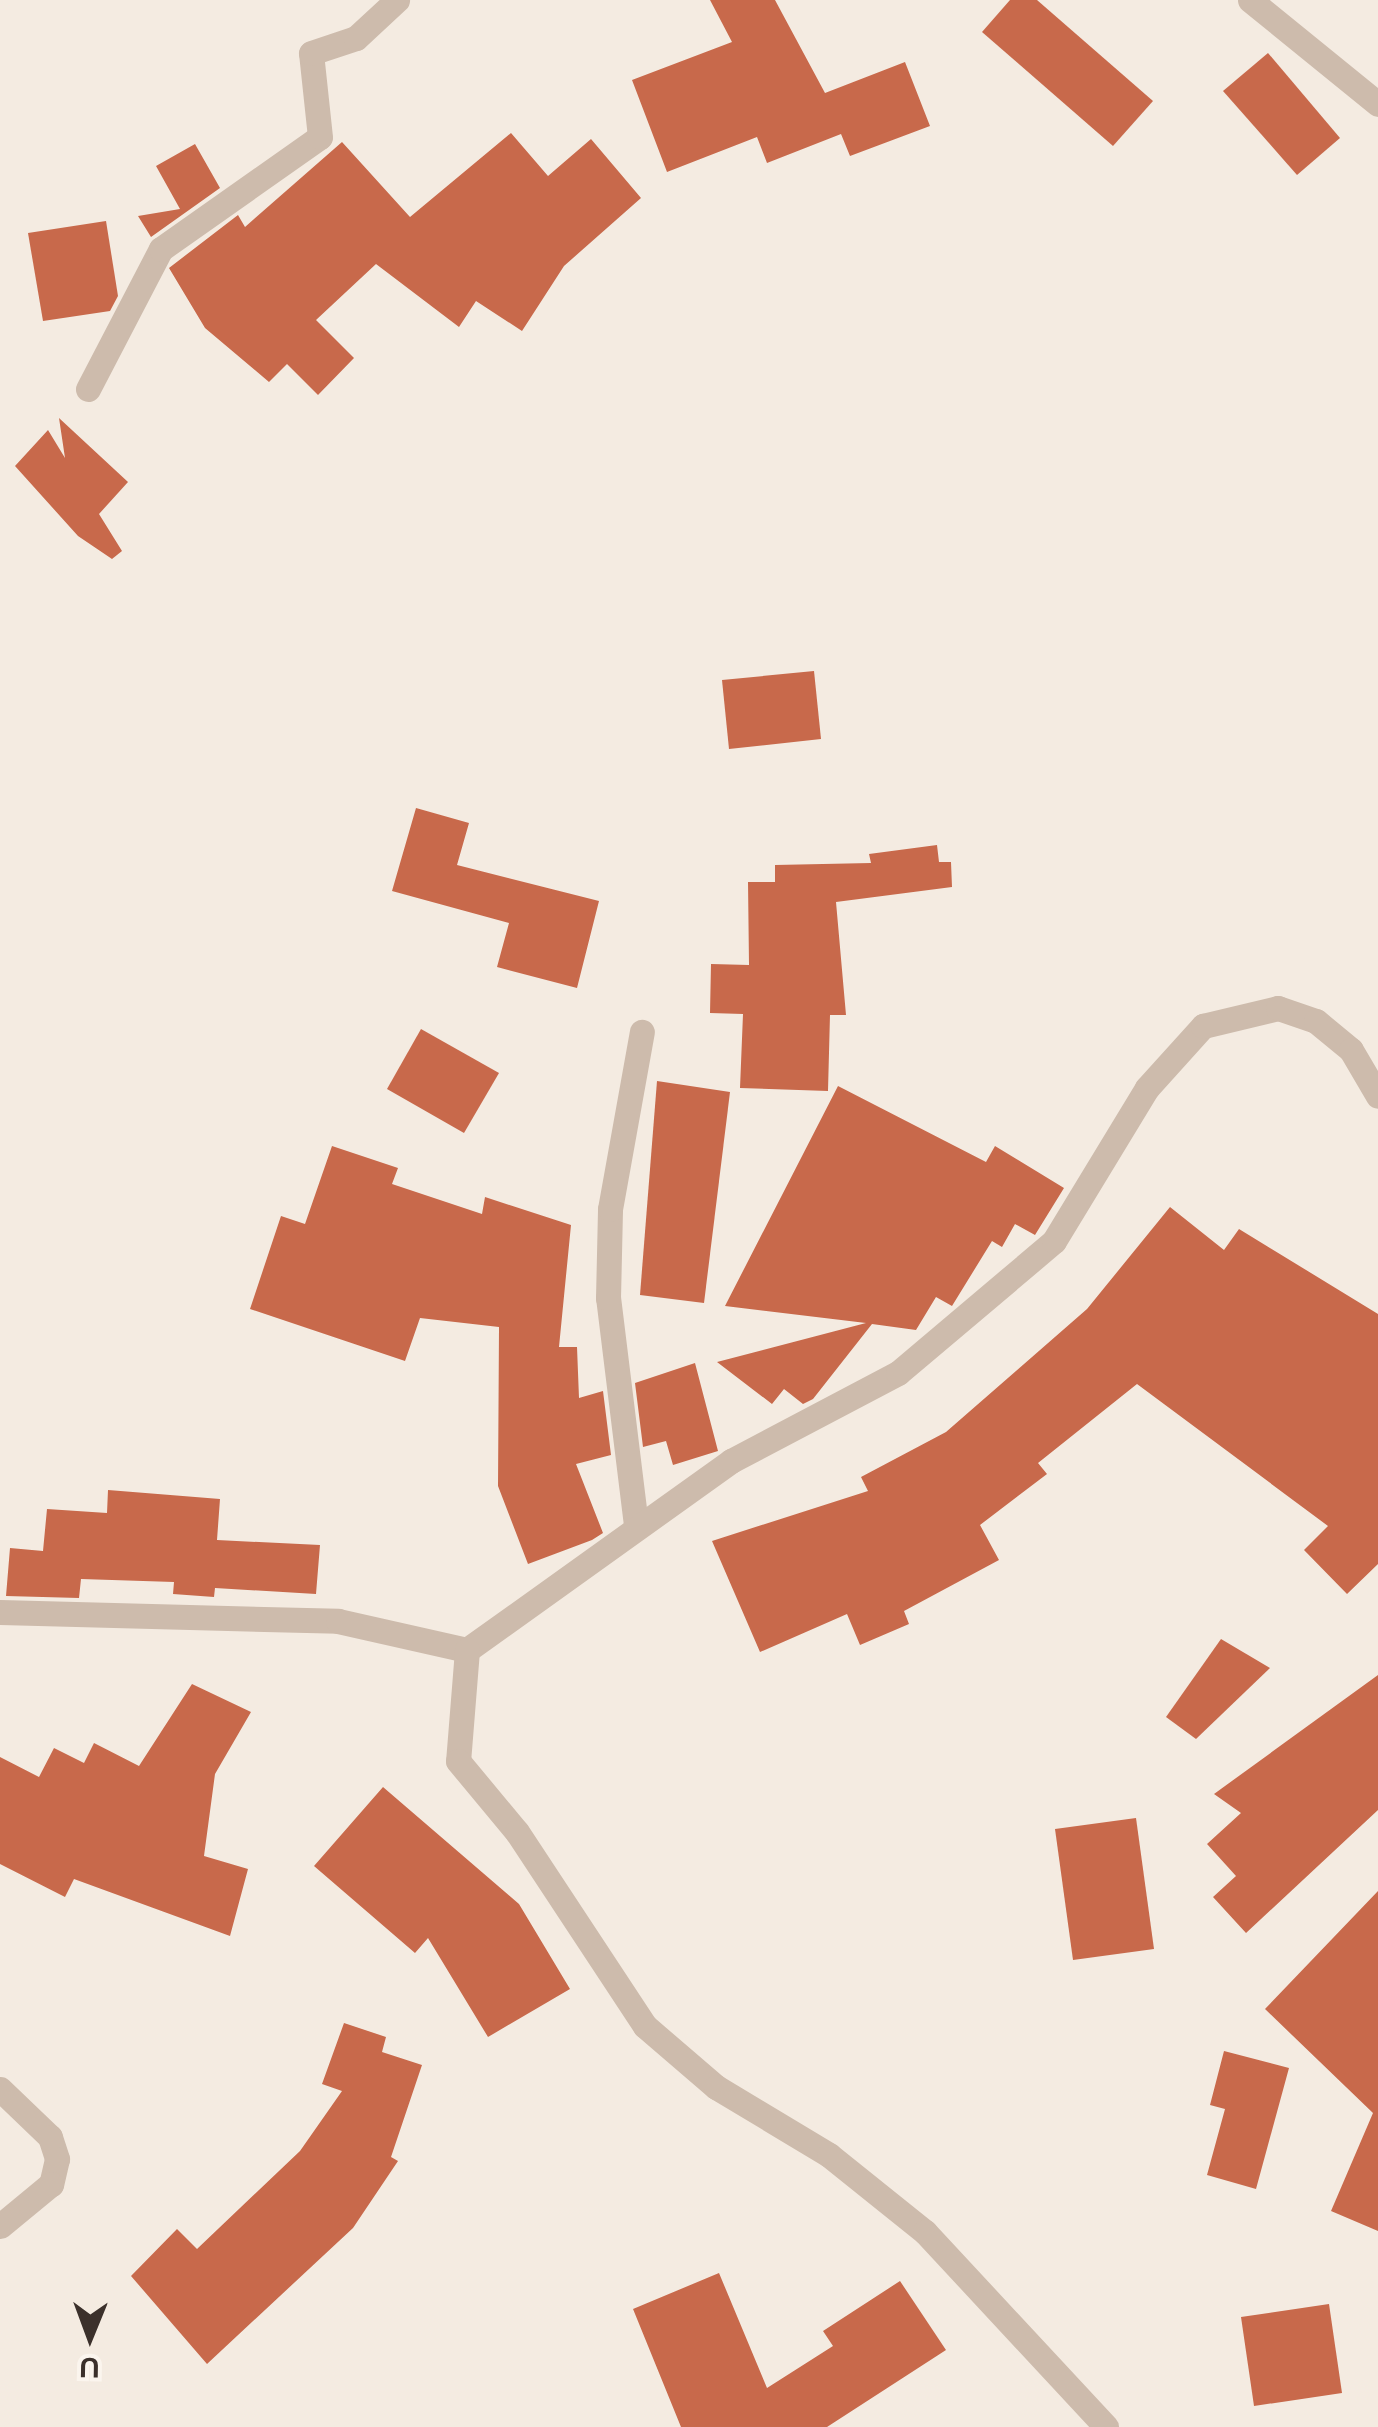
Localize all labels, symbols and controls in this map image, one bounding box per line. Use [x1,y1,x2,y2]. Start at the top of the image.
north arrow [40,2287,140,2387]
text: U [79,2352,100,2383]

